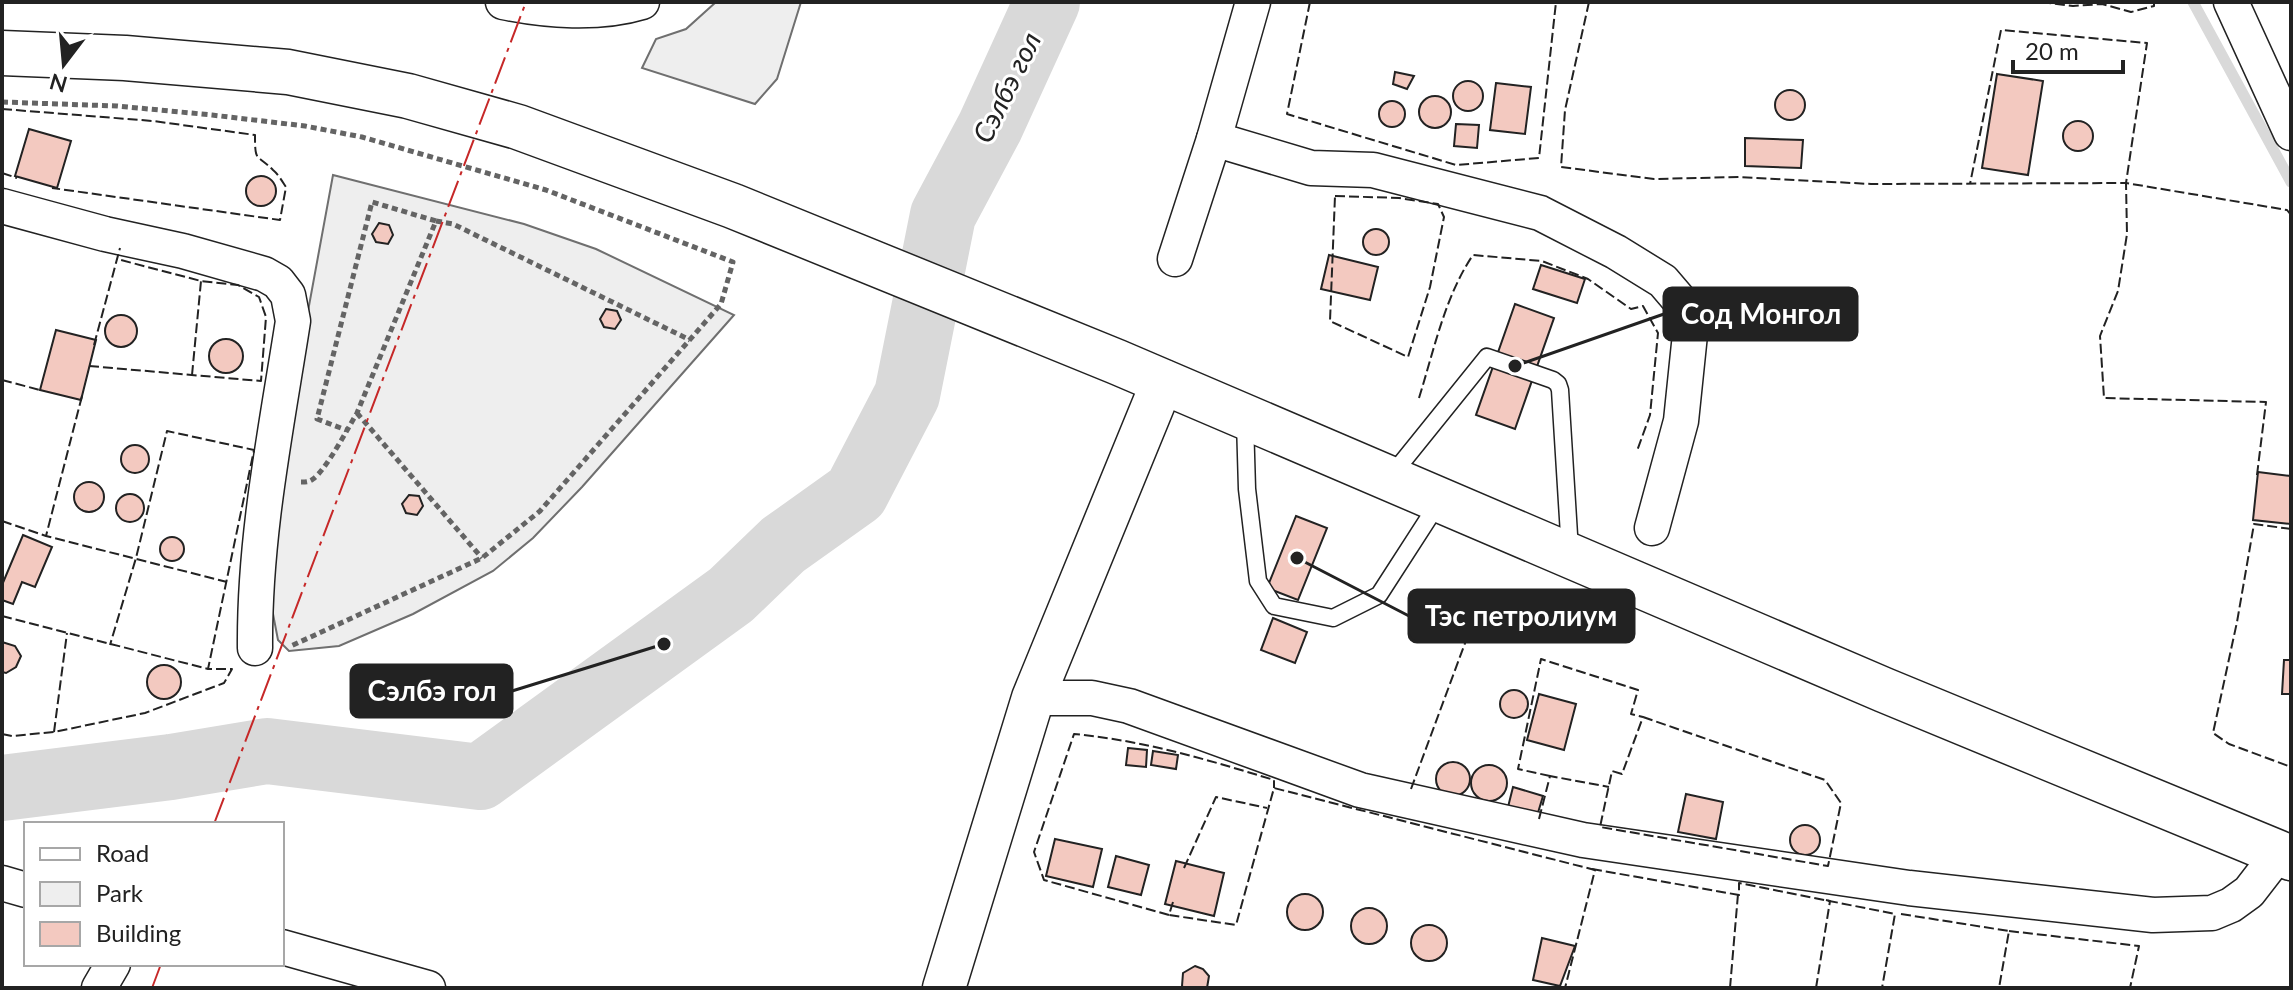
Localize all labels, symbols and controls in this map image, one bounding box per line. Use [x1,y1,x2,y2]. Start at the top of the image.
north arrow [24,24,104,104]
scale bar [2013,24,2123,74]
water label: Сэлбэ гол [965,26,1047,148]
text: 20 m [2025,36,2079,65]
text: N [46,68,70,99]
callout: Сод Монгол [1664,288,1857,340]
text: Сод Монгол [1681,296,1841,330]
callout: Тэс петролиум [1409,590,1634,642]
text: Тэс петролиум [1425,598,1617,632]
callout: Сэлбэ гол [351,665,512,717]
text: Сэлбэ гол [367,673,497,707]
legend [24,822,284,966]
text: Road [96,838,149,867]
text: Park [96,878,144,907]
text: Building [96,918,181,947]

